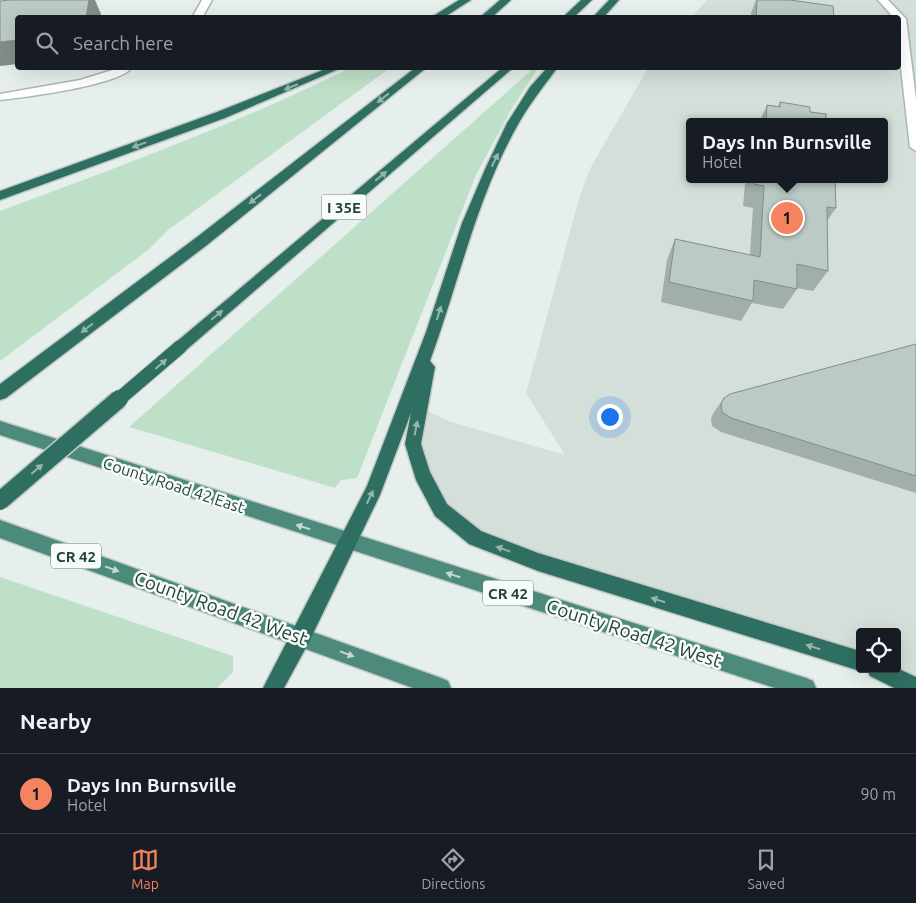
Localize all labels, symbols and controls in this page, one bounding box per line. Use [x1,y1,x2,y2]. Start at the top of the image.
search box [15,15,901,70]
icon: search [33,29,61,57]
text: Search here [73,32,173,54]
one-way arrow [284,83,298,91]
one-way arrow [376,92,389,103]
popup [686,118,888,183]
text: Days Inn Burnsville [702,131,872,153]
one-way arrow [132,142,147,149]
one-way arrow [491,153,499,167]
text: Hotel [702,153,742,171]
one-way arrow [374,170,386,182]
one-way arrow [249,193,262,204]
road number: I 35E [322,194,366,220]
pin: 1 [771,199,803,237]
one-way arrow [436,305,443,320]
one-way arrow [210,310,223,321]
one-way arrow [81,323,94,334]
one-way arrow [154,358,167,369]
your location [597,404,623,430]
one-way arrow [413,420,421,436]
street label: County Road 42 East [101,454,248,517]
one-way arrow [30,464,43,475]
one-way arrow [365,490,374,505]
one-way arrow [295,522,310,530]
road number: CR 42 [51,544,101,568]
one-way arrow [496,545,511,552]
one-way arrow [105,565,120,573]
street label: County Road 42 West [131,566,311,650]
one-way arrow [446,571,461,579]
road number: CR 42 [483,580,533,606]
street label: County Road 42 West [544,594,725,672]
one-way arrow [650,596,665,603]
map controls [856,628,901,673]
button: locate [856,628,901,673]
one-way arrow [805,643,820,651]
one-way arrow [340,650,355,658]
text: Nearby [20,709,91,733]
text: Days Inn Burnsville [67,774,237,796]
text: 1 [31,785,41,803]
text: 90 m [860,785,896,803]
text: Hotel [67,796,107,814]
tab: Map [131,846,159,892]
tab: Directions [421,846,485,892]
tab: Saved [748,846,785,892]

